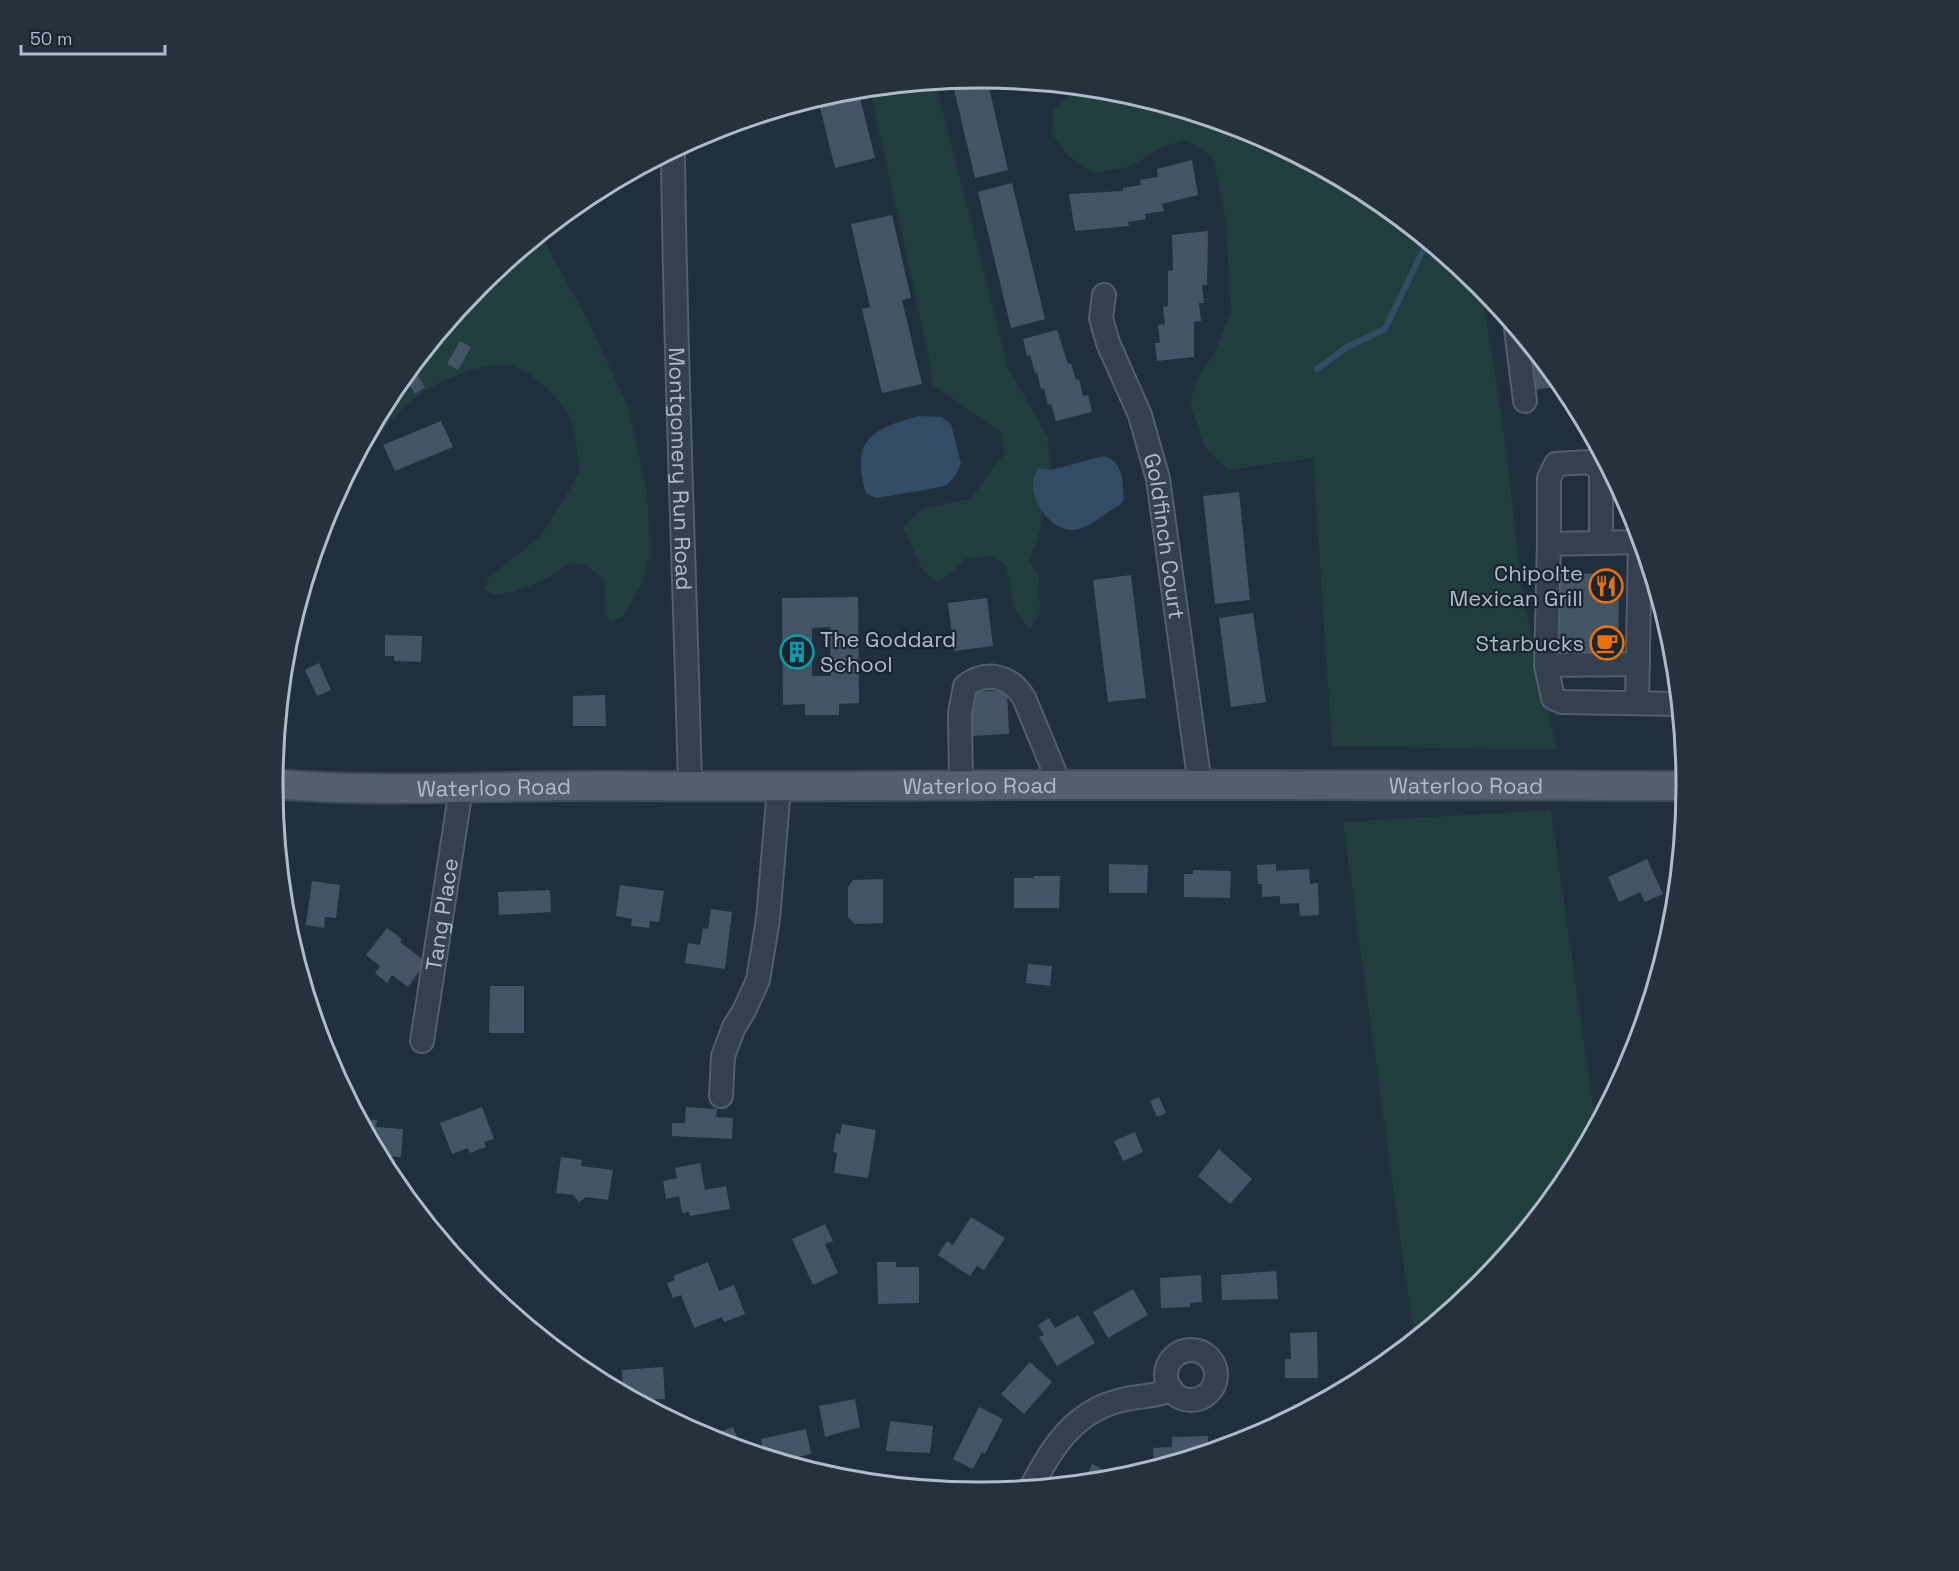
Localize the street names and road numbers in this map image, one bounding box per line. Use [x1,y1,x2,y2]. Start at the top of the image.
street label: Montgomery Run Road [663,347,698,591]
street label: Goldfinch Court [1137,450,1191,621]
street label: Waterloo Road [903,771,1057,800]
street label: Waterloo Road [1389,771,1543,799]
street label: Waterloo Road [417,772,571,802]
street label: Tang Place [419,856,464,973]

